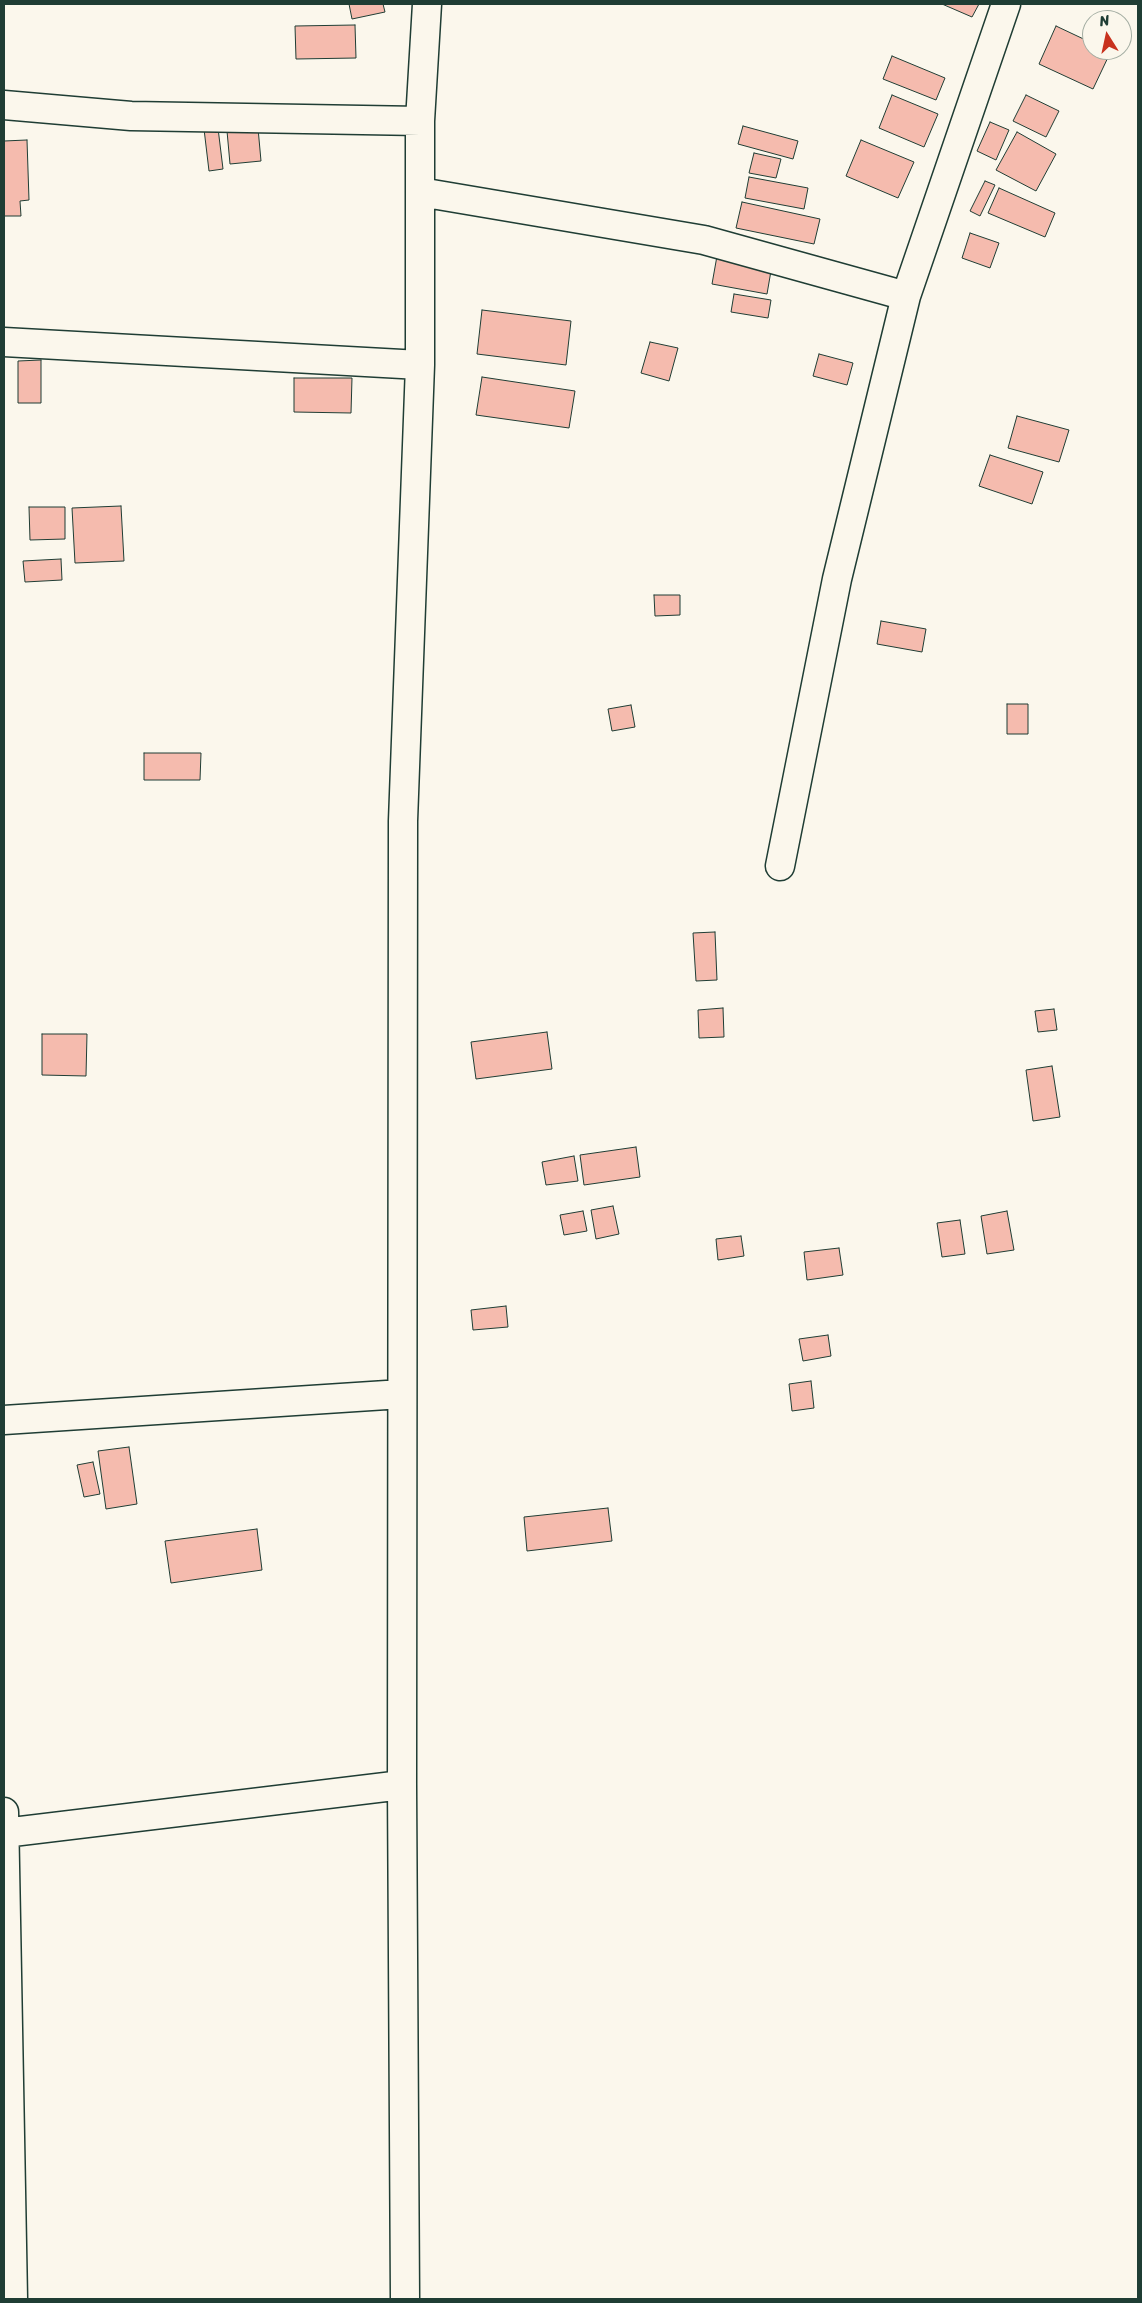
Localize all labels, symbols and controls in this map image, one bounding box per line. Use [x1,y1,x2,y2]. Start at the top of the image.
text: N [1098,8,1111,34]
north arrow [1082,10,1132,60]

